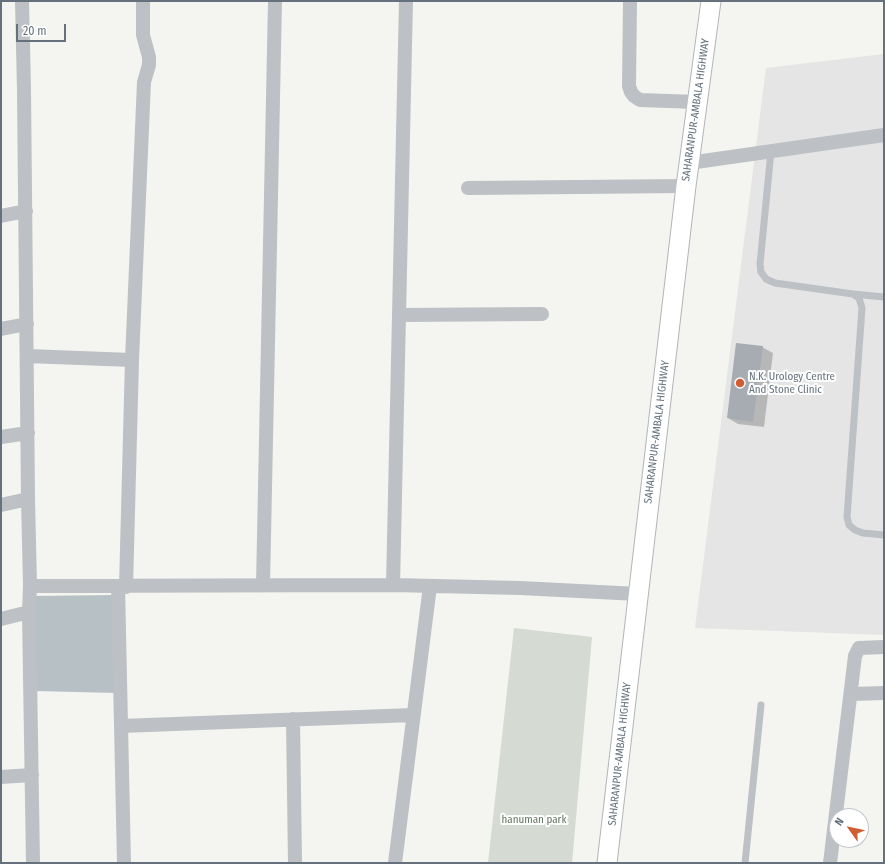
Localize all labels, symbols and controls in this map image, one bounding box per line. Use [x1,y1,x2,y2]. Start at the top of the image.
scale bar [18,16,68,42]
text: 20 m [23,24,47,38]
street label: SAHARANPUR-AMBALA HIGHWAY [679,38,713,182]
street label: SAHARANPUR-AMBALA HIGHWAY [642,360,672,504]
place label: N.K. Urology Centre And Stone Clinic [749,370,835,396]
marker: N.K. Urology Centre And Stone Clinic [734,377,746,389]
street label: SAHARANPUR-AMBALA HIGHWAY [606,682,634,826]
north arrow [829,808,869,848]
park label: hanuman park [501,813,567,827]
text: N [832,815,847,828]

